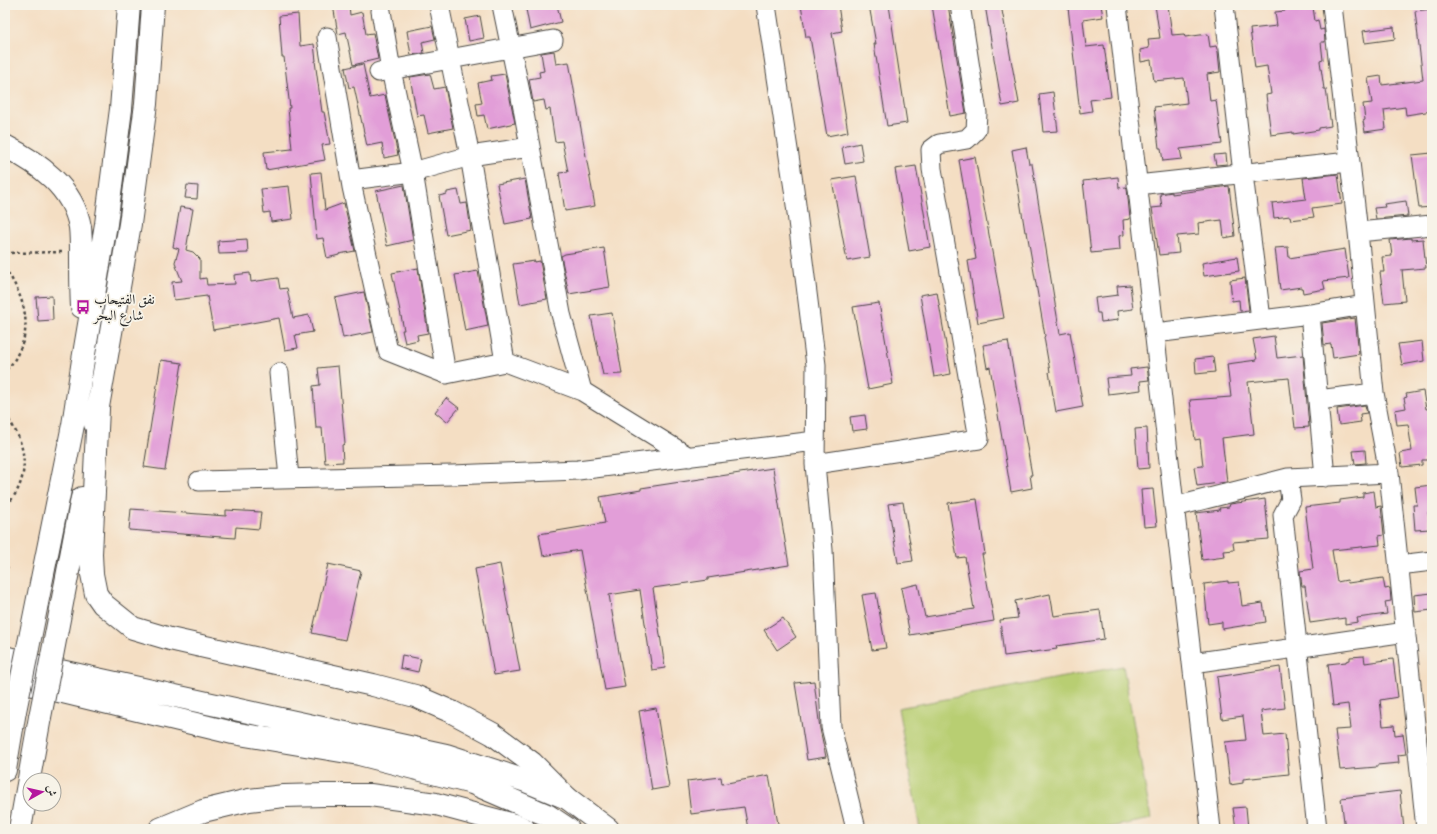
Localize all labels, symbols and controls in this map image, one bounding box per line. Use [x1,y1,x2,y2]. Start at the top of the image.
place label: نفق الفتيحاب شارع البحر [92,291,155,327]
bus stop icon: نفق الفتيحاب شارع البحر [75,299,91,315]
north arrow [22,772,62,812]
text: ش [44,784,59,797]

